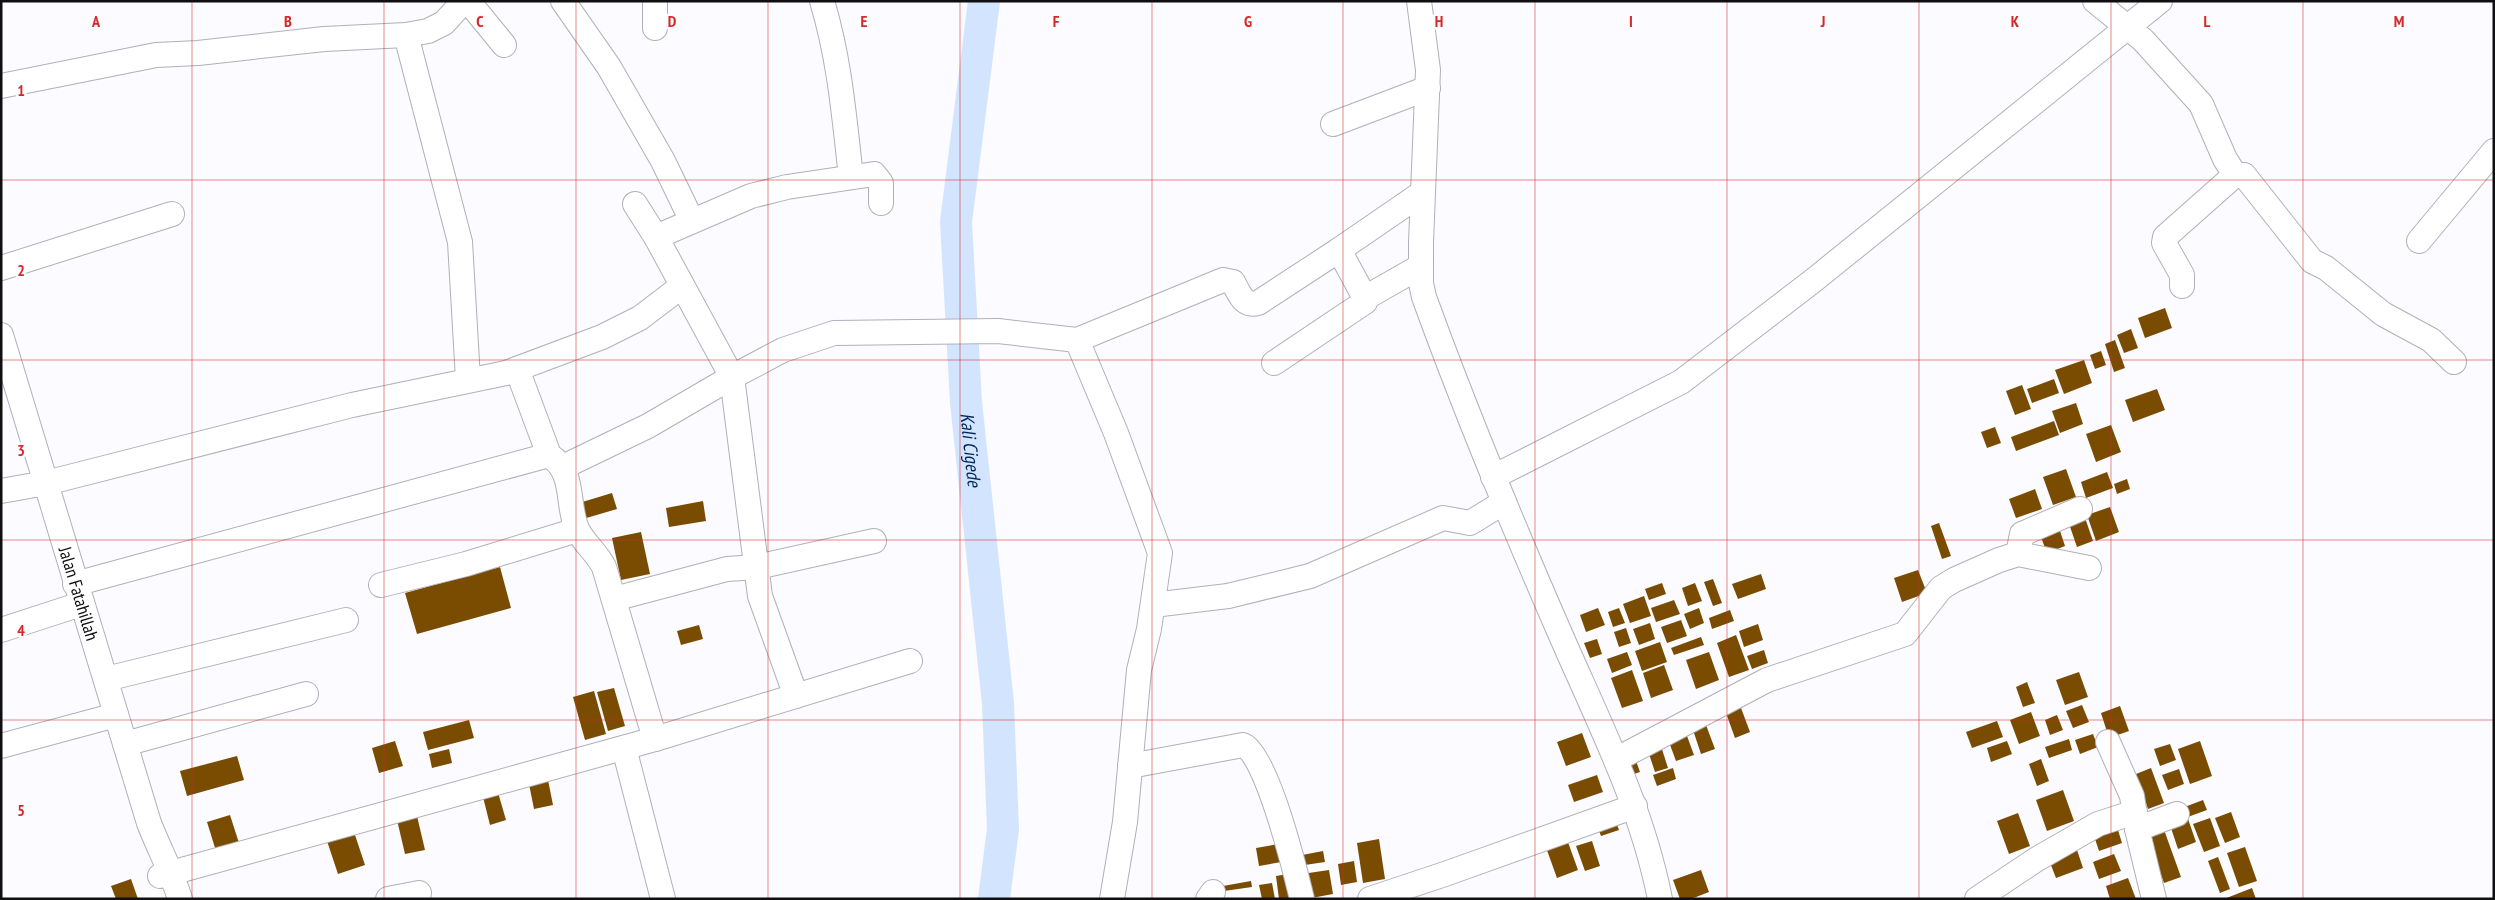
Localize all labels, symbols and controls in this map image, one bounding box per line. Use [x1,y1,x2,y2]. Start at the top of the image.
text: A [91,11,101,31]
text: B [284,11,292,31]
text: C [476,11,484,31]
text: D [668,11,677,31]
text: E [861,11,868,31]
text: F [1053,11,1060,31]
text: G [1244,11,1252,31]
text: H [1435,11,1443,31]
text: I [1629,11,1633,31]
text: J [1820,11,1825,31]
text: K [2011,11,2020,31]
text: L [2204,11,2211,31]
text: M [2394,11,2404,31]
text: 1 [17,80,25,100]
text: 2 [17,260,25,280]
water label: Kali Cigede [955,412,987,489]
text: 3 [17,440,25,460]
street label: Jalan Fatahillah [54,543,104,643]
text: 4 [17,620,25,640]
text: 5 [17,800,25,820]

